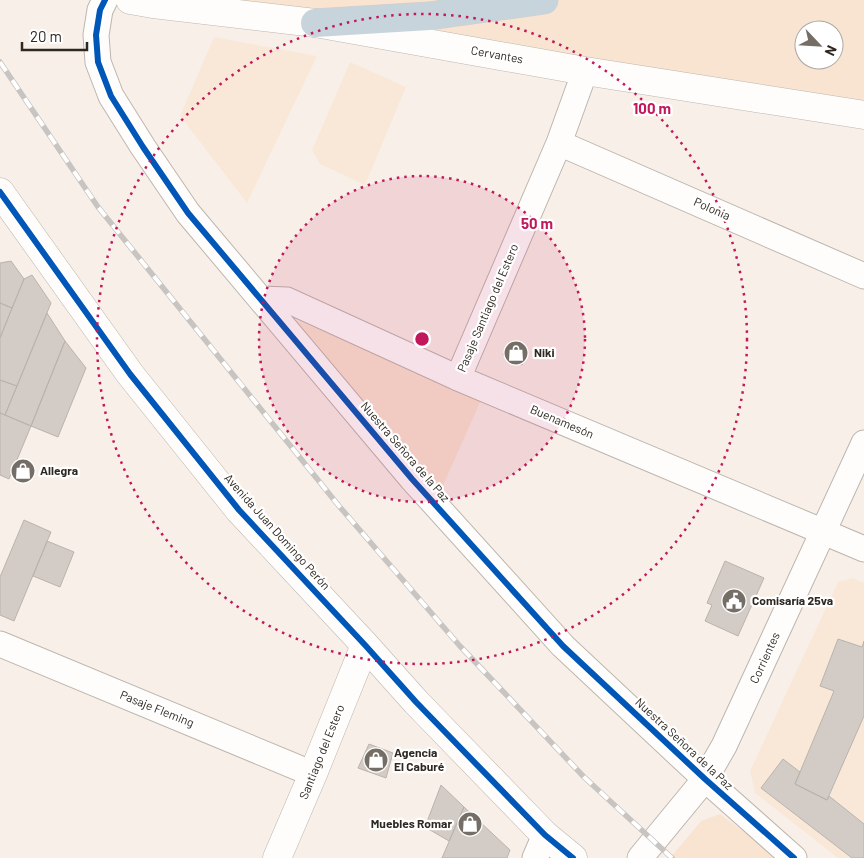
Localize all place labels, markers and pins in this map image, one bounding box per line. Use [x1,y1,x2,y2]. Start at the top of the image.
centre of rings [413,330,431,348]
shop icon: Niki [503,340,529,366]
place label: Niki [534,345,555,359]
shop icon: Allegra [10,458,36,484]
place label: Allegra [40,463,78,477]
public building icon: Comisaría 25va [721,588,747,614]
place label: Comisaría 25va [752,593,833,607]
place label: Agencia El Caburé [394,745,445,773]
shop icon: Agencia El Caburé [363,747,389,773]
shop icon: Muebles Romar [457,811,483,837]
place label: Muebles Romar [371,816,452,830]

